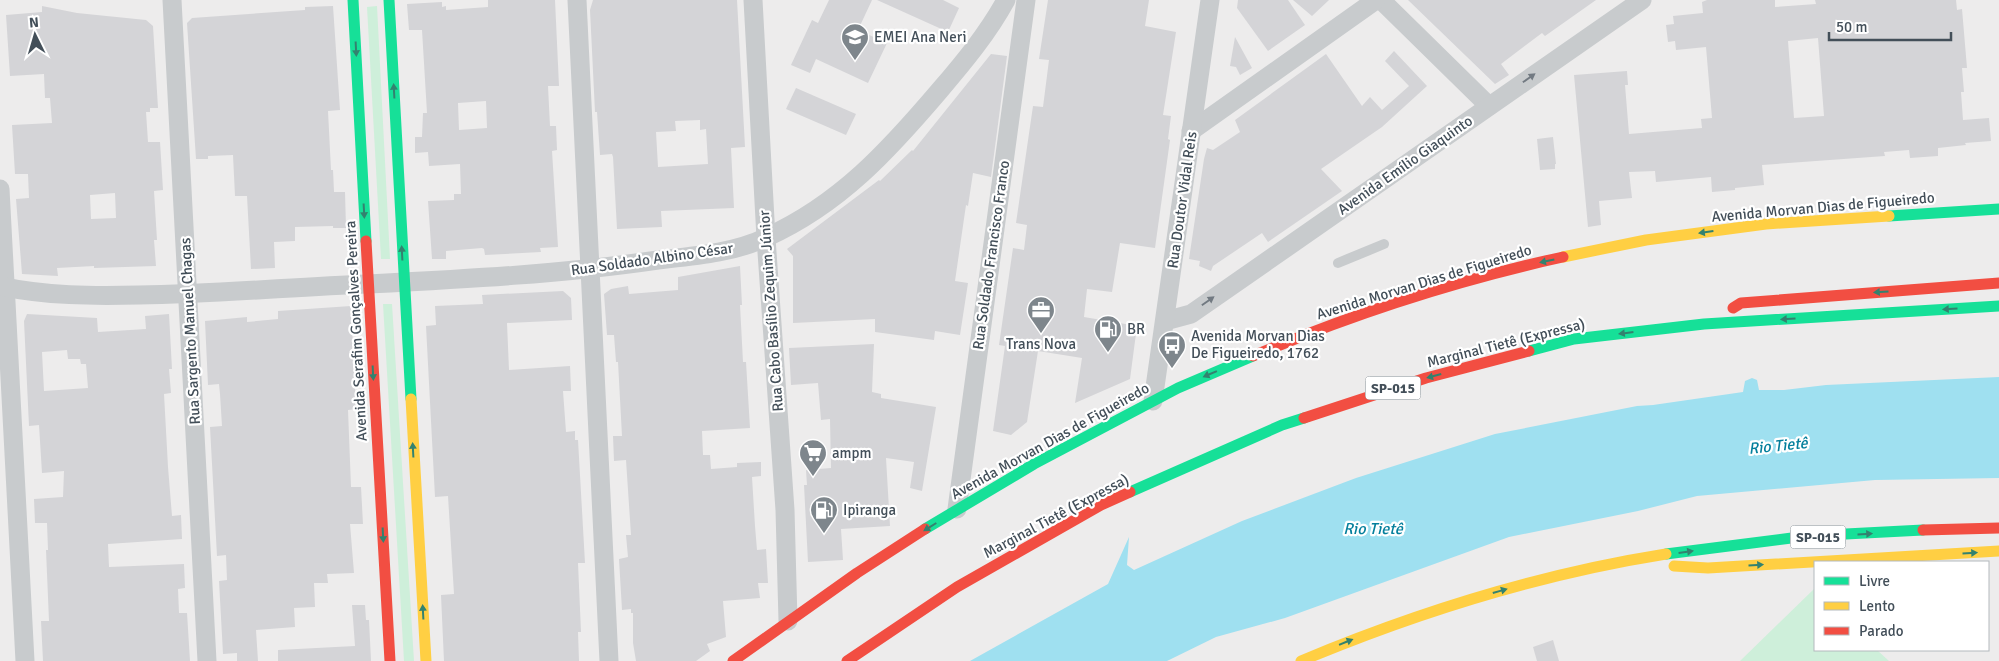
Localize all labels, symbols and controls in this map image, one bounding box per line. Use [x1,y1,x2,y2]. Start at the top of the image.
north arrow [10,10,60,60]
scale bar [1829,10,1952,42]
text: N [28,14,40,31]
text: 50 m [1836,18,1867,36]
school or university icon: EMEI Ana Neri [840,22,870,61]
place label: EMEI Ana Neri [874,28,967,46]
one-way arrow [352,41,360,57]
one-way arrow [1522,73,1536,83]
one-way arrow [389,82,397,98]
street label: Avenida Emílio Giaquinto [1334,111,1476,218]
street label: Rua Doutor Vidal Reis [1163,130,1201,270]
street label: Rua Soldado Francisco Franco [969,159,1013,351]
street label: Avenida Morvan Dias de Figueiredo [1711,188,1936,226]
one-way arrow [361,203,369,219]
street label: Rua Cabo Basílio Zequim Júnior [755,209,787,412]
street label: Avenida Serafim Gonçalves Pereira [341,220,371,442]
one-way arrow [1698,228,1714,236]
street label: Rua Sargento Manuel Chagas [176,237,204,425]
street label: Rua Soldado Albino César [570,239,735,279]
street label: Avenida Morvan Dias de Figueiredo [1314,241,1534,323]
one-way arrow [398,245,406,261]
one-way arrow [1539,257,1554,265]
one-way arrow [1872,288,1888,296]
office icon: Trans Nova [1026,295,1056,334]
one-way arrow [1202,296,1215,306]
one-way arrow [1942,306,1958,314]
fuel station icon: BR [1093,314,1123,353]
street label: Marginal Tietê (Expressa) [1425,315,1587,371]
one-way arrow [1780,315,1796,323]
place label: BR [1127,320,1145,338]
place label: Avenida Morvan Dias De Figueiredo, 1762 [1191,327,1325,362]
one-way arrow [1618,329,1634,337]
bus stop icon: Avenida Morvan Dias De Figueiredo, 1762 [1157,330,1187,369]
place label: Trans Nova [1006,335,1076,353]
one-way arrow [370,365,378,381]
one-way arrow [1203,370,1218,378]
one-way arrow [1426,372,1441,380]
road number: SP-015 [1366,376,1420,399]
street label: Avenida Morvan Dias de Figueiredo [948,379,1152,503]
water label: Rio Tietê [1747,433,1810,459]
supermarket icon: ampm [798,438,828,477]
one-way arrow [409,442,417,458]
place label: ampm [832,444,872,462]
street label: Marginal Tietê (Expressa) [980,470,1132,562]
fuel station icon: Ipiranga [809,495,839,534]
place label: Ipiranga [843,501,896,519]
water label: Rio Tietê [1343,519,1404,539]
one-way arrow [923,522,936,531]
road number: SP-015 [1790,526,1846,548]
one-way arrow [379,528,387,544]
one-way arrow [1857,529,1873,537]
one-way arrow [1678,548,1694,556]
one-way arrow [1962,548,1978,556]
one-way arrow [1748,561,1764,569]
legend [1814,561,1989,651]
text: Livre [1859,572,1890,590]
one-way arrow [1493,587,1508,595]
text: Lento [1859,597,1895,615]
one-way arrow [418,604,426,620]
text: Parado [1859,622,1904,640]
one-way arrow [1339,638,1353,646]

